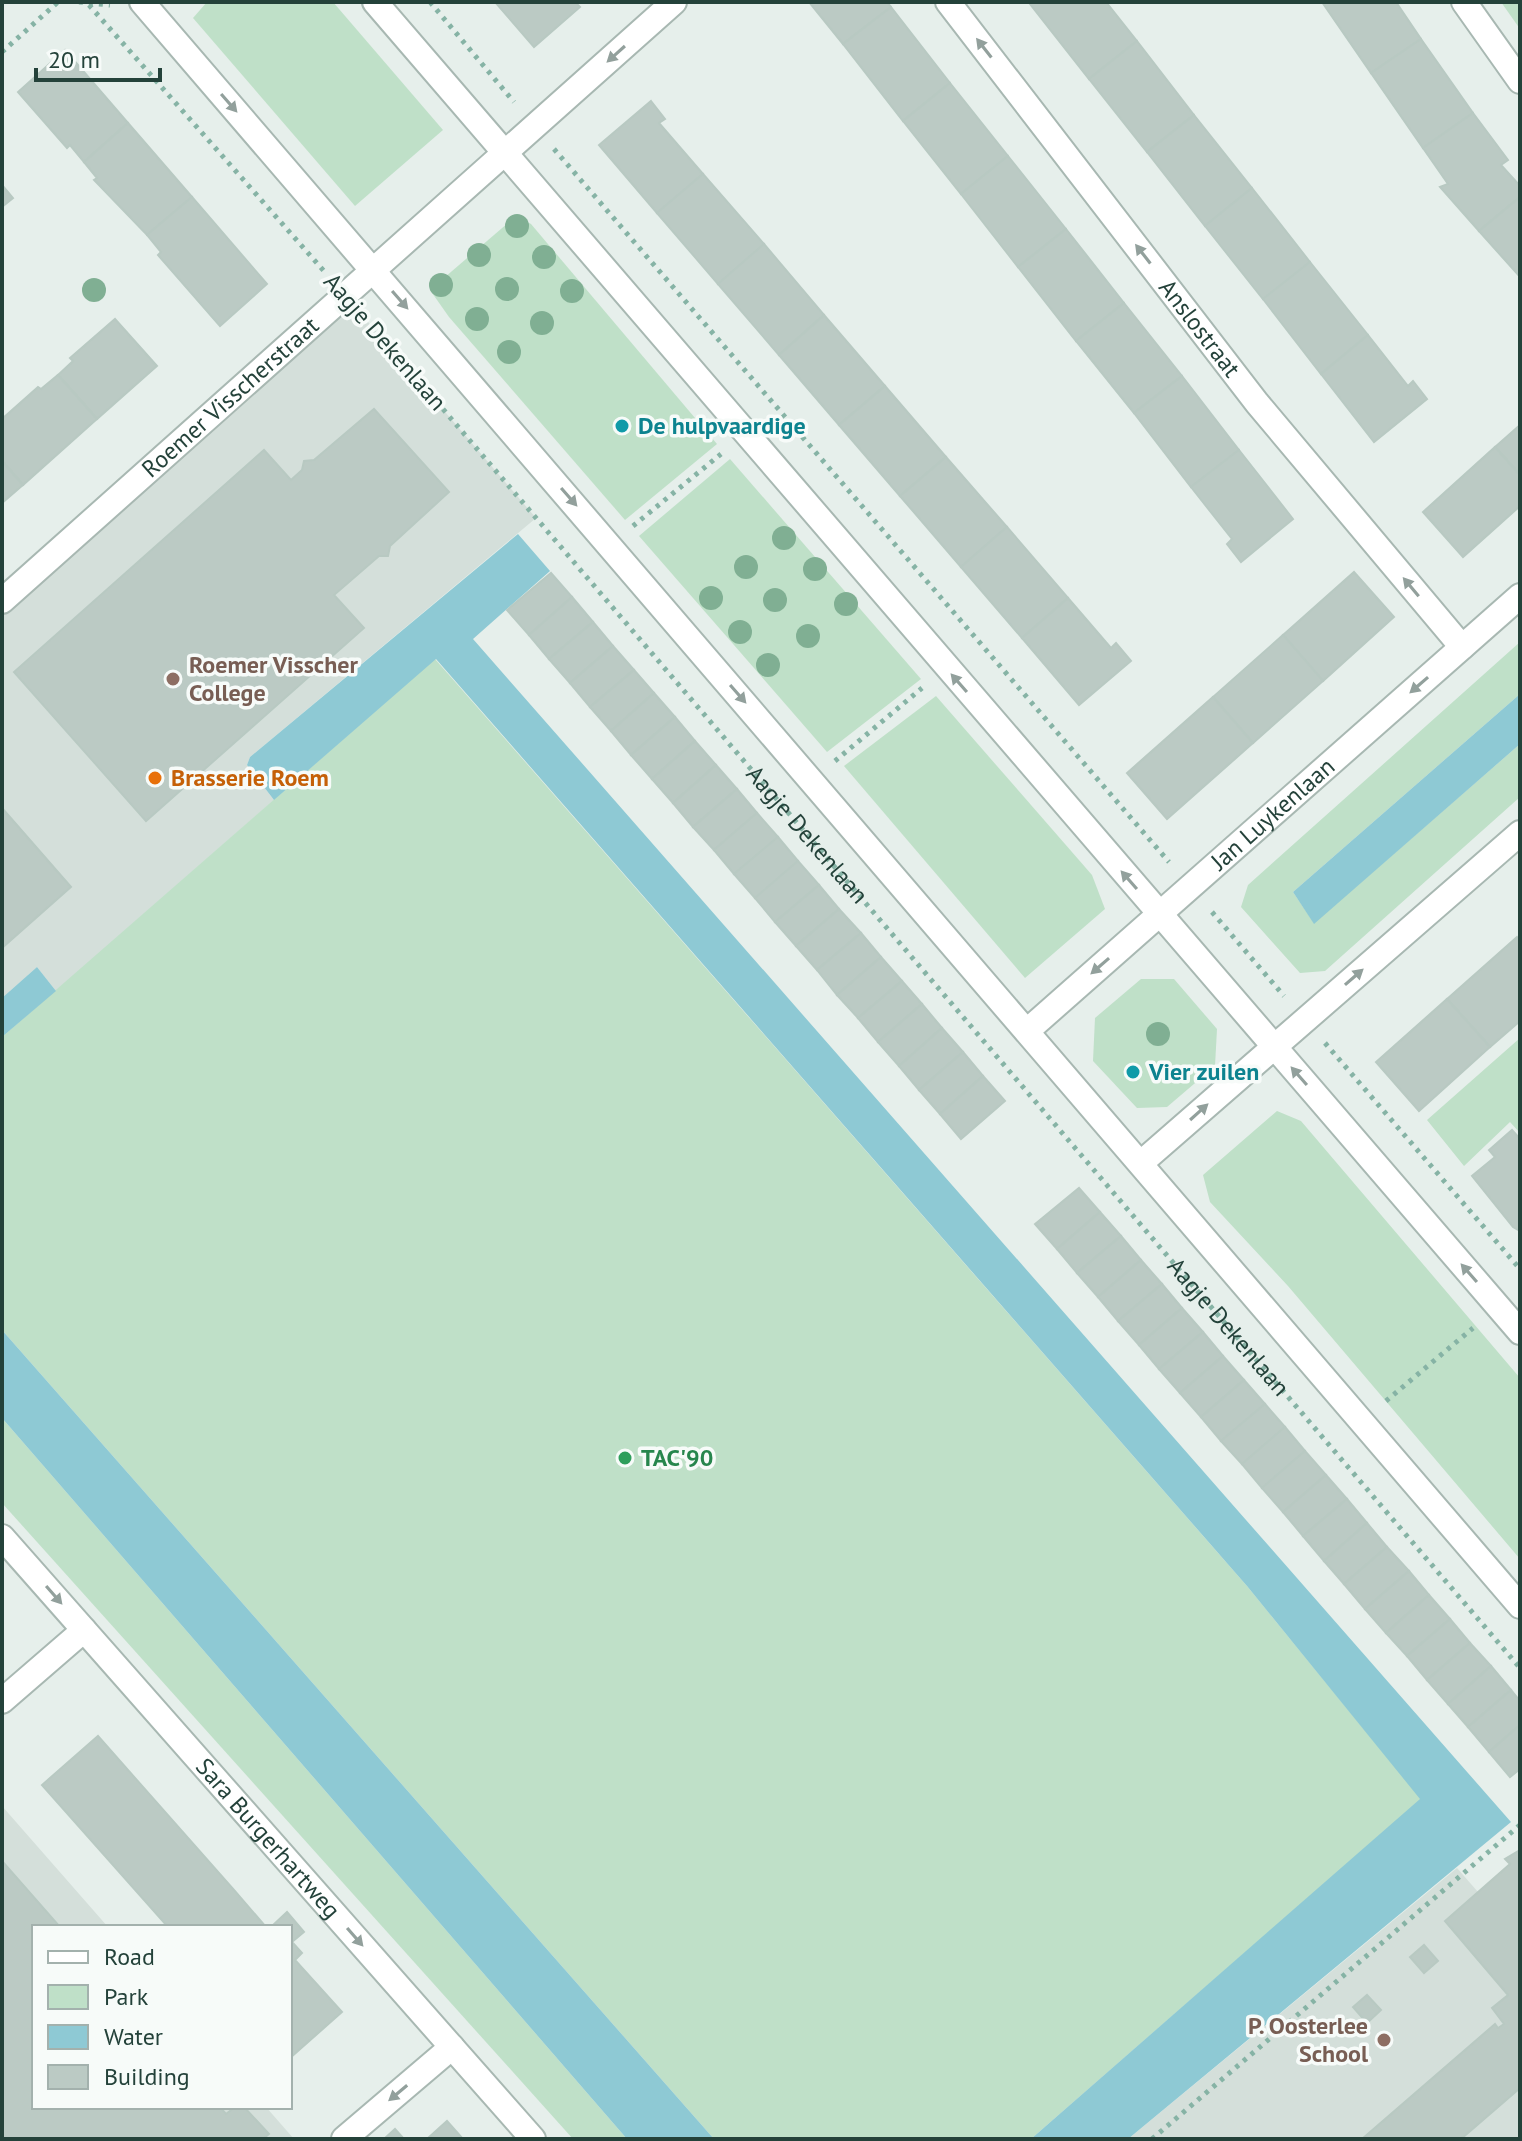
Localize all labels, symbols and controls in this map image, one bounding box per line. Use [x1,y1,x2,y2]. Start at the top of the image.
scale bar [36,32,160,82]
one-way arrow [976,38,993,58]
text: 20 m [48,44,100,75]
one-way arrow [606,45,625,63]
one-way arrow [220,94,238,113]
one-way arrow [1135,244,1151,264]
street label: Aagje Dekenlaan [317,267,454,417]
street label: Anslostraat [1152,273,1247,383]
one-way arrow [391,289,408,309]
street label: Roemer Visscherstraat [135,310,325,484]
place label: De hulpvaardige [638,410,806,441]
marker: De hulpvaardige [613,417,631,435]
one-way arrow [560,487,577,507]
one-way arrow [1403,577,1420,597]
place label: Roemer Visscher College [189,649,358,708]
marker: Roemer Visscher College [164,670,182,688]
one-way arrow [951,674,968,694]
one-way arrow [1410,675,1429,693]
one-way arrow [729,684,746,704]
street label: Jan Luykenlaan [1203,751,1341,877]
street label: Aagje Dekenlaan [740,759,875,910]
place label: Brasserie Roem [171,762,329,793]
marker: Brasserie Roem [146,769,164,787]
one-way arrow [1121,870,1138,890]
one-way arrow [1091,957,1111,974]
one-way arrow [1343,969,1363,986]
place label: Vier zuilen [1148,1056,1259,1087]
marker: Vier zuilen [1124,1063,1142,1081]
one-way arrow [1291,1067,1308,1087]
one-way arrow [1189,1103,1208,1121]
street label: Aagje Dekenlaan [1161,1251,1296,1402]
one-way arrow [1461,1264,1478,1284]
place label: TAC'90 [641,1442,713,1473]
marker: TAC'90 [616,1449,634,1467]
one-way arrow [44,1586,62,1605]
street label: Sara Burgerhartweg [189,1751,347,1925]
legend [32,1925,292,2109]
one-way arrow [346,1927,363,1947]
text: Road [104,1941,155,1972]
text: Park [104,1981,149,2012]
place label: P. Oosterlee School [1248,2010,1369,2069]
text: Water [104,2021,163,2052]
marker: P. Oosterlee School [1375,2031,1393,2049]
text: Building [104,2061,190,2092]
one-way arrow [388,2084,408,2101]

